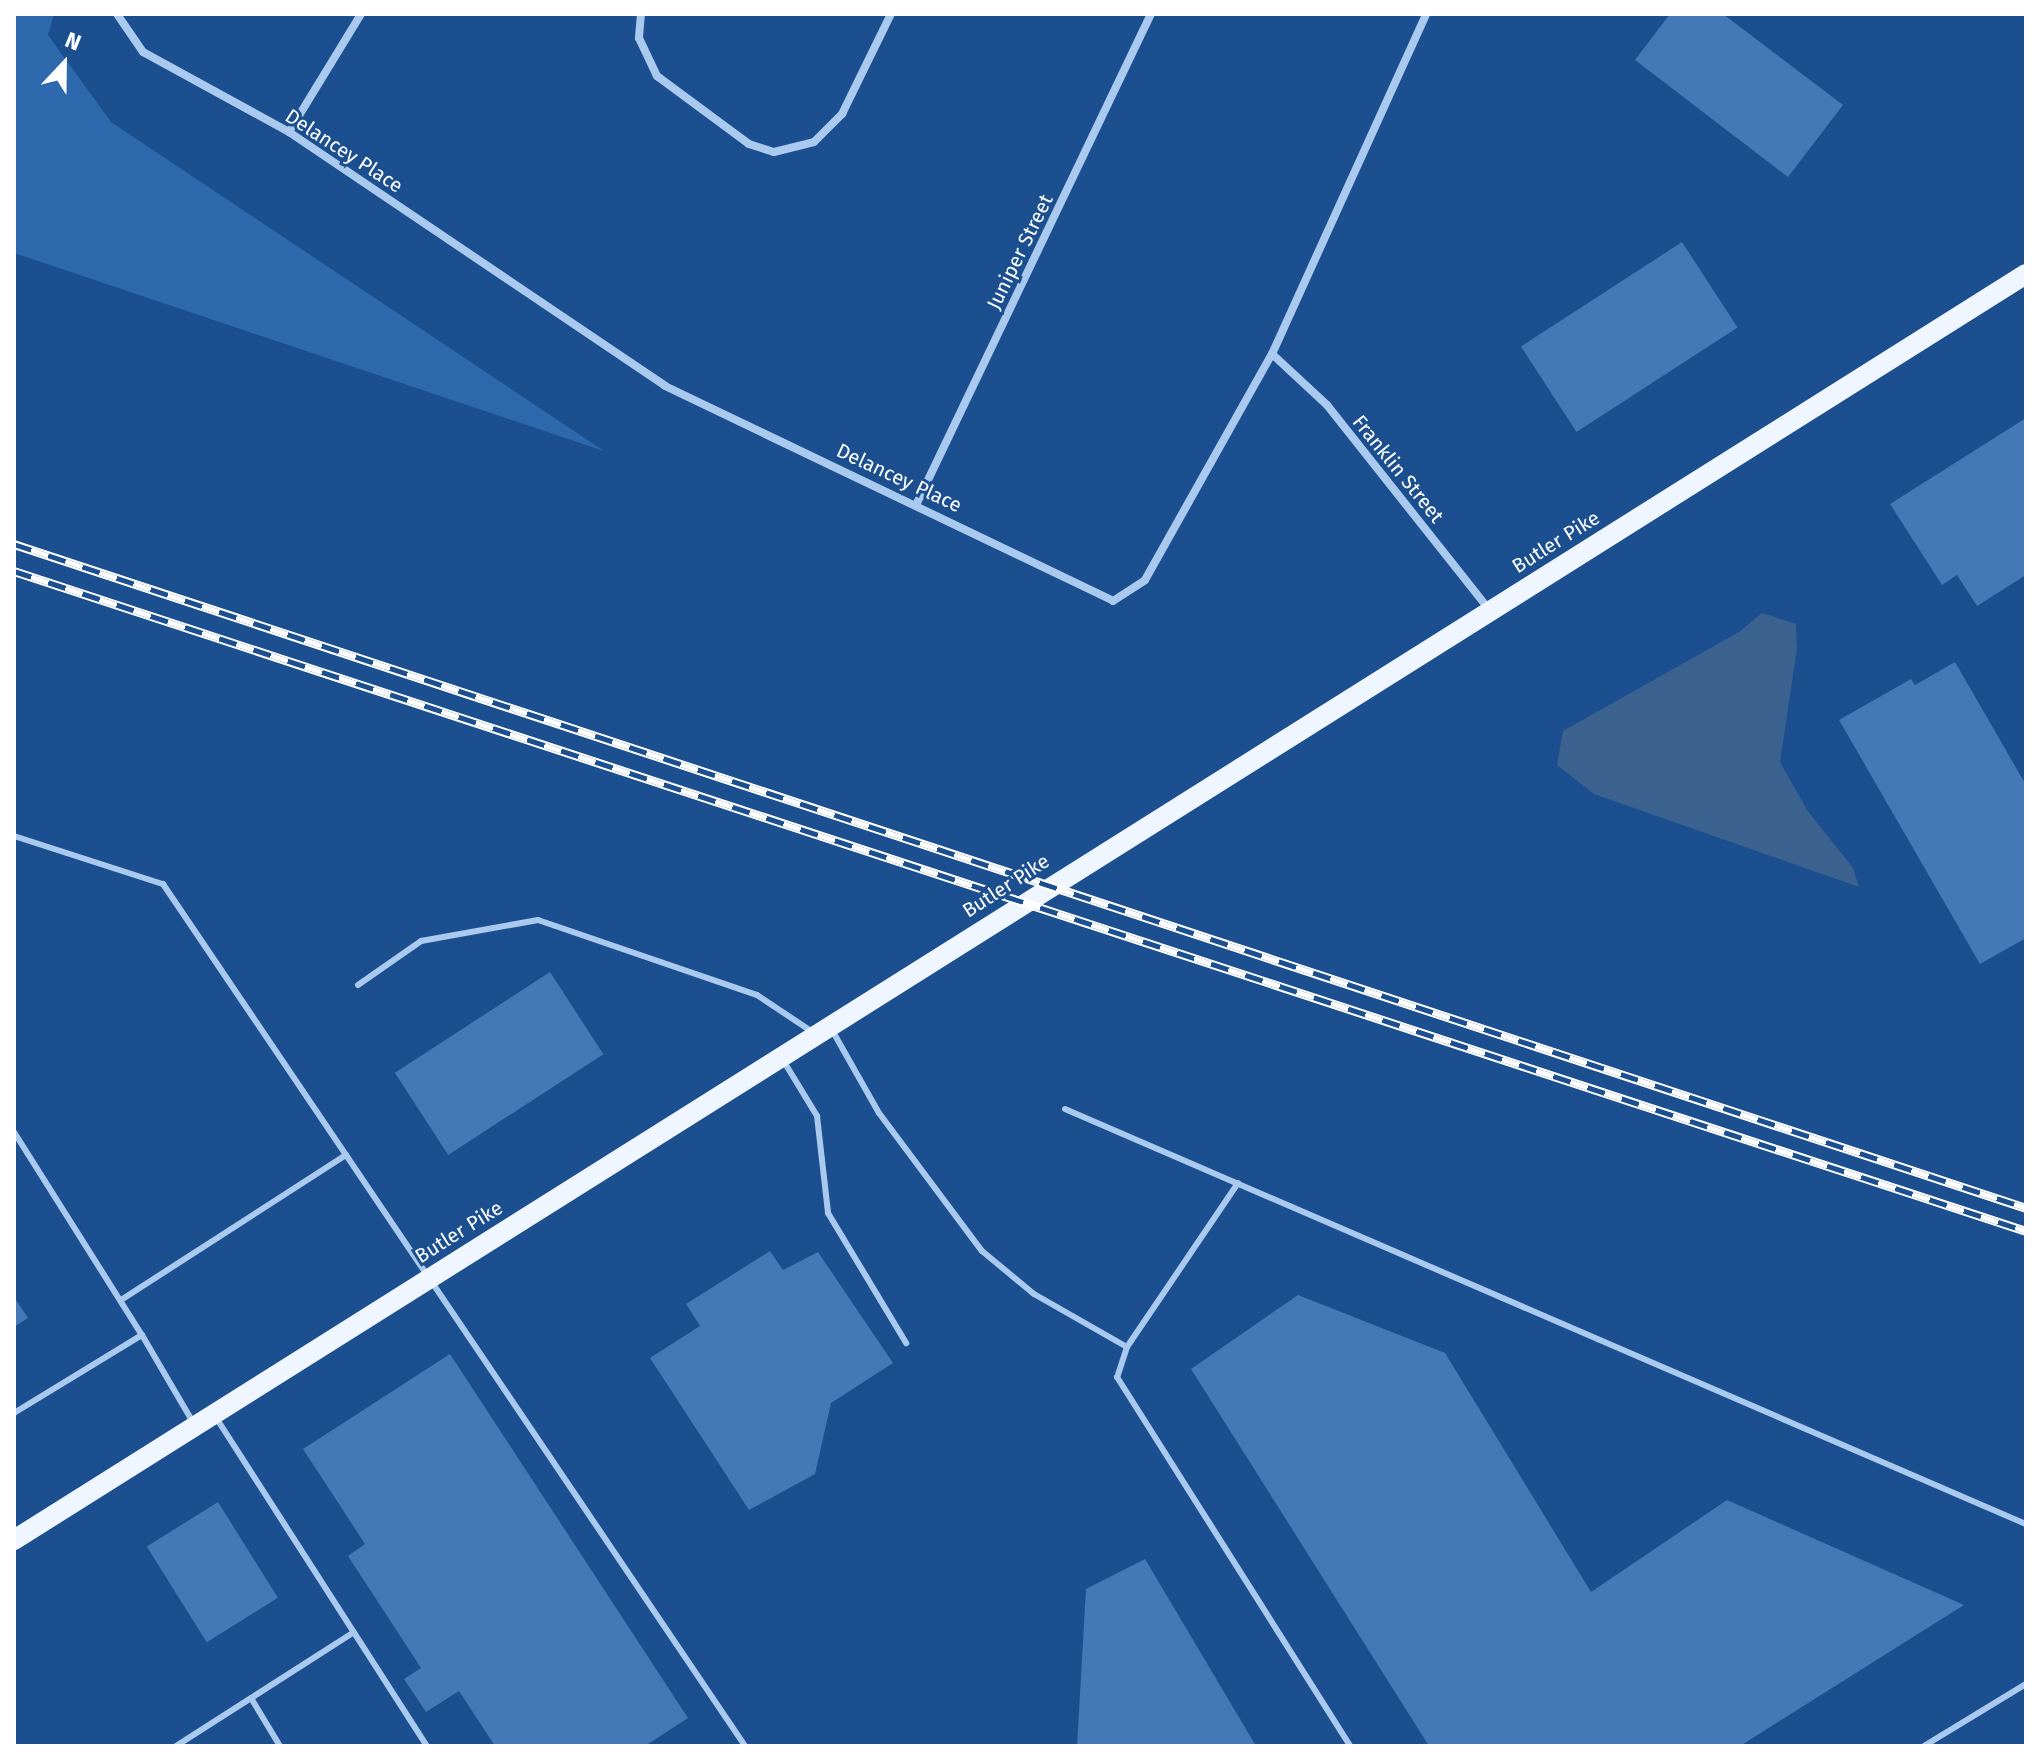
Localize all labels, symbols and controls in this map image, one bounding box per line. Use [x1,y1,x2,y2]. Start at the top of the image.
north arrow [24,24,104,104]
text: N [61,26,85,57]
street label: Delancey Place [281,104,407,198]
street label: Juniper Street [982,190,1058,314]
street label: Franklin Street [1347,410,1449,528]
street label: Delancey Place [833,439,965,517]
street label: Butler Pike [1508,506,1604,578]
street label: Butler Pike [958,849,1054,923]
street label: Butler Pike [411,1196,507,1268]

